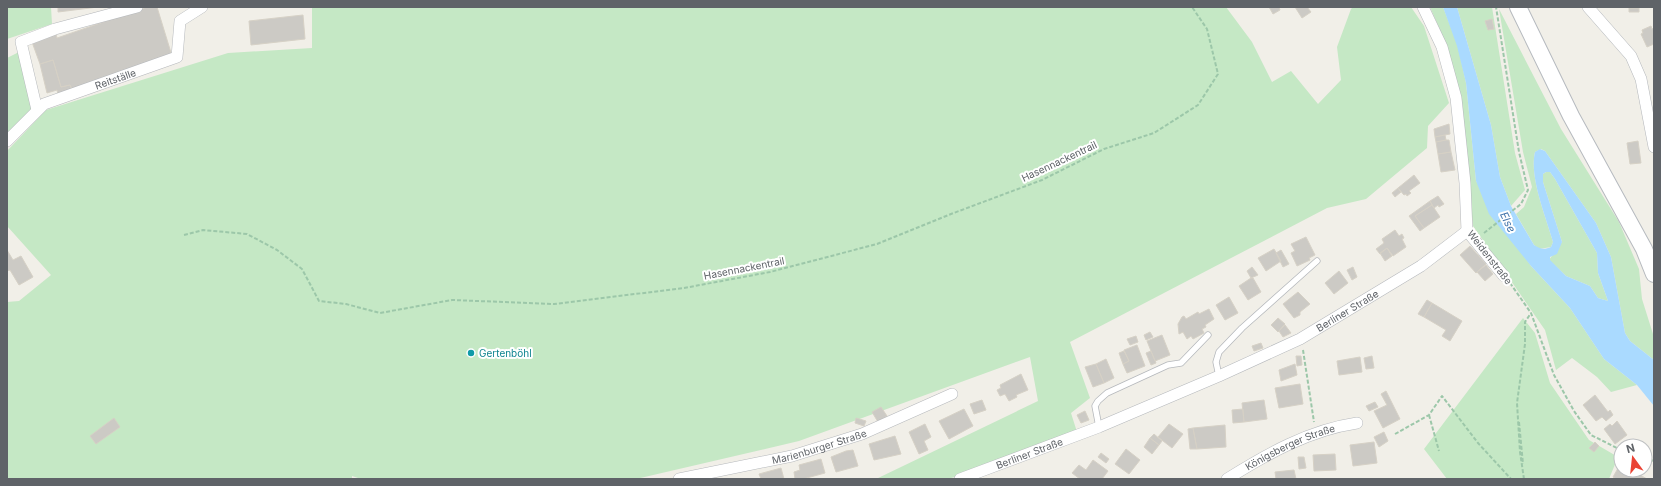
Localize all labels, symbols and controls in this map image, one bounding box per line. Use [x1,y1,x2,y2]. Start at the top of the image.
street label: Reitställe [93,66,138,92]
street label: Hasennackentrail [1019,138,1099,184]
water label: Else [1497,209,1519,235]
street label: Weidenstraße [1465,228,1515,287]
street label: Hasennackentrail [703,254,785,282]
street label: Berliner Straße [1314,287,1381,334]
place label: Gertenböhl [479,347,532,359]
marker: Gertenböhl [466,348,476,358]
street label: Königsberger Straße [1243,422,1336,473]
street label: Marienburger Straße [771,427,869,466]
street label: Berliner Straße [994,435,1065,471]
north arrow [1613,438,1653,478]
text: N [1625,440,1636,456]

